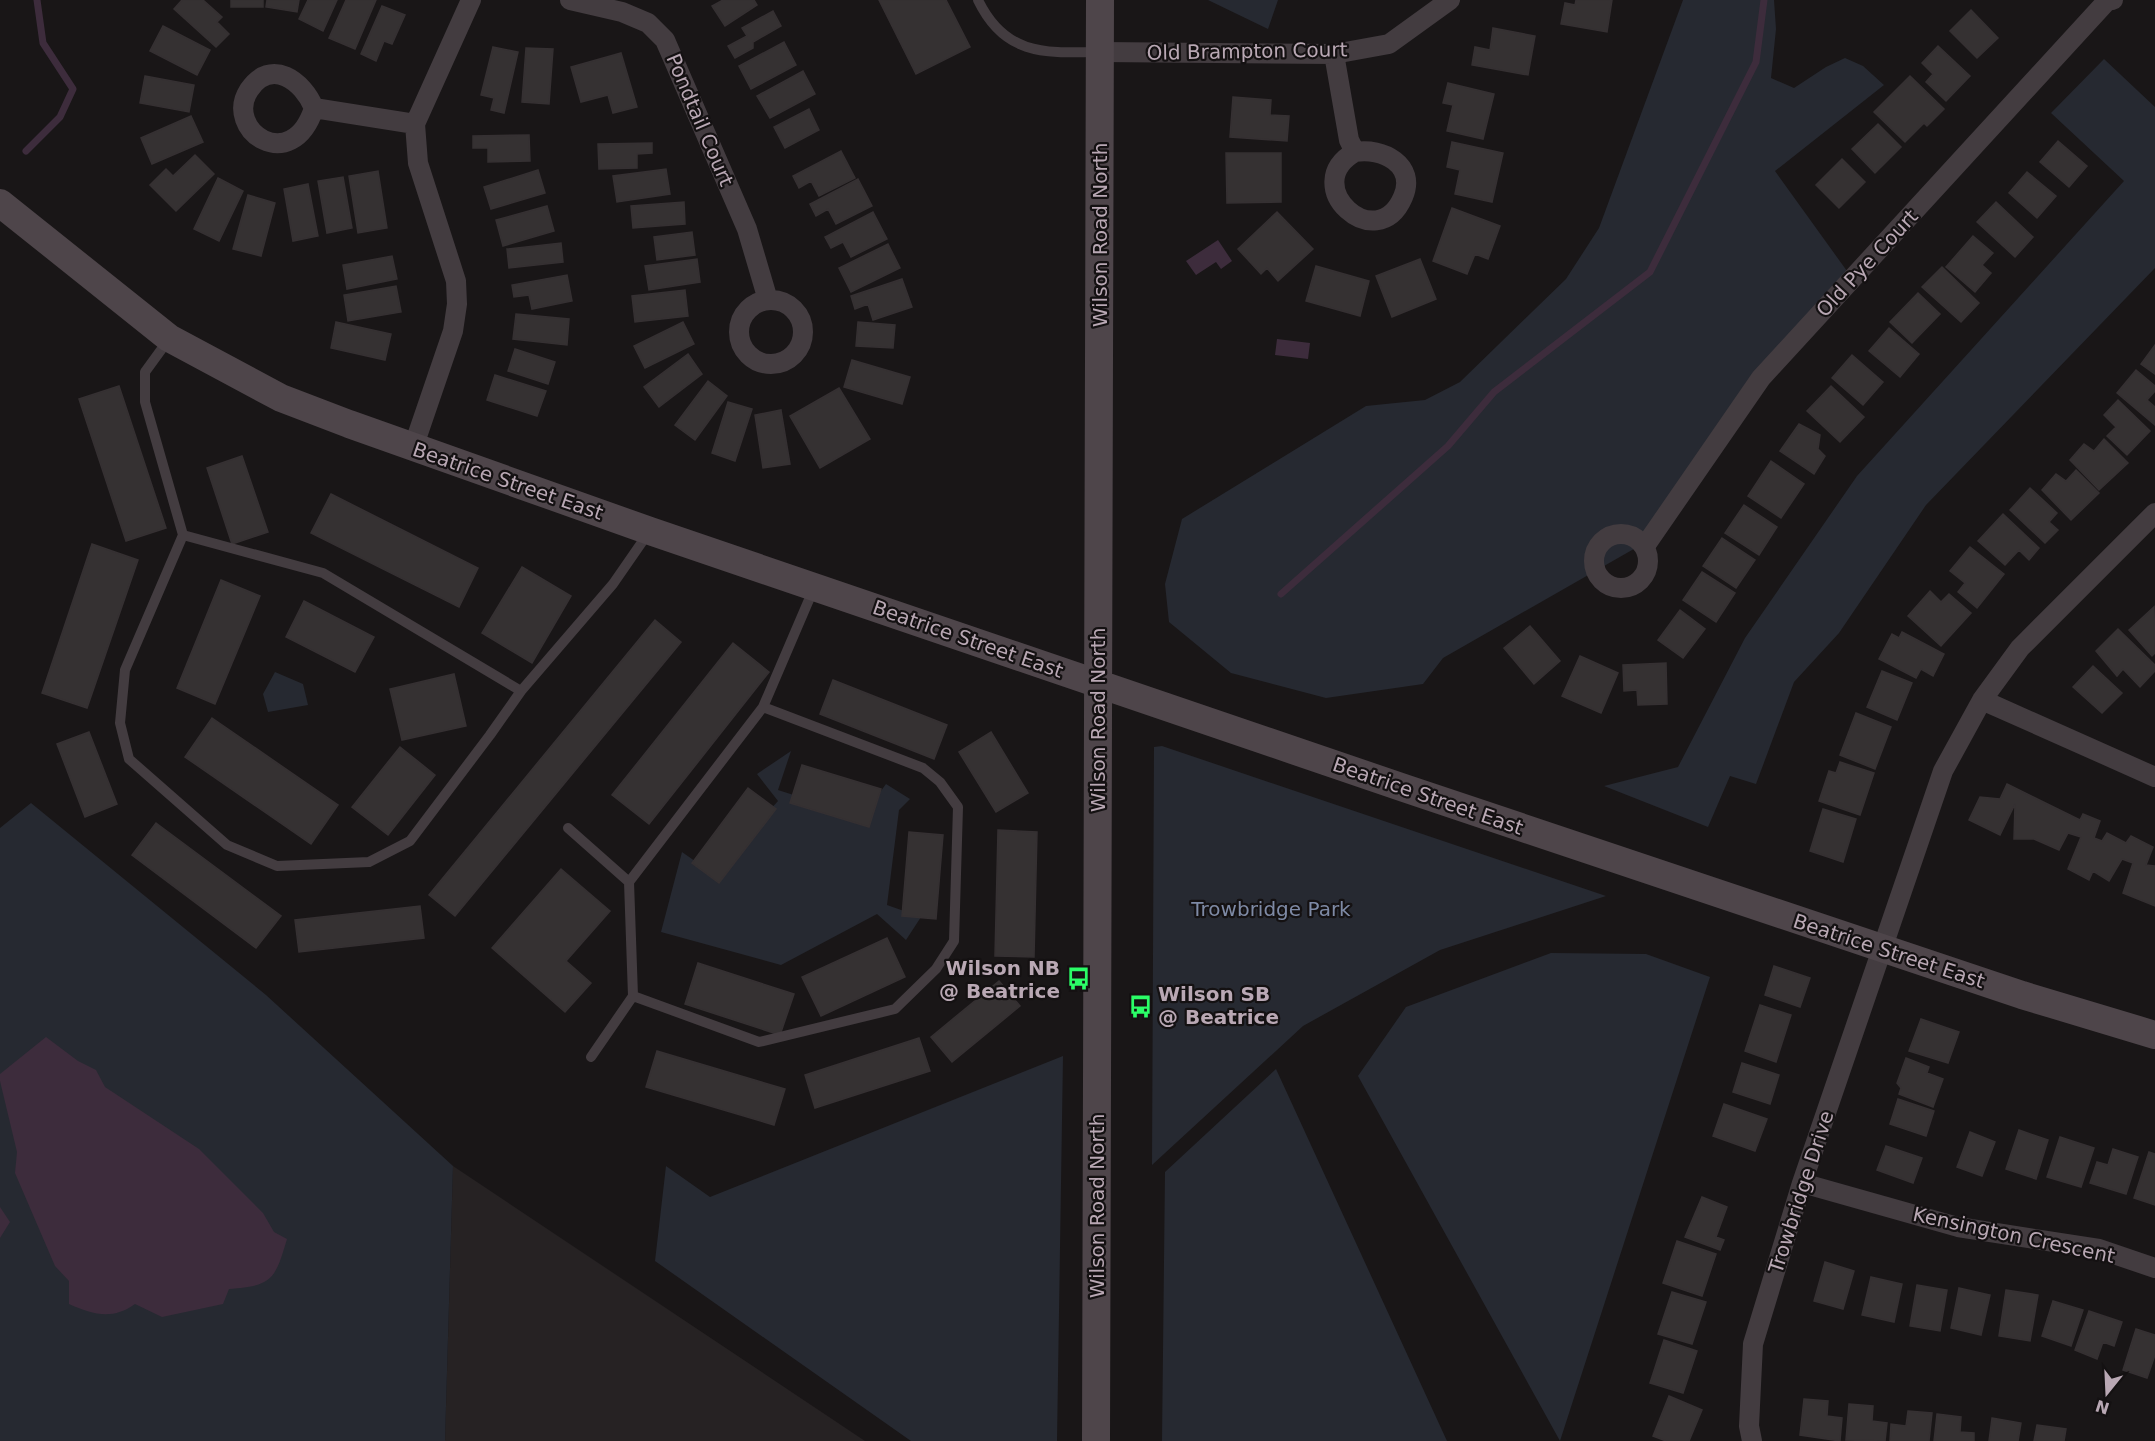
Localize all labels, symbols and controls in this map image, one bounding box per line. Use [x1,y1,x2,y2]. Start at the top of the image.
street label: Old Brampton Court [1146,37,1348,65]
street label: Pondtail Court [661,50,739,190]
street label: Wilson Road North [1088,143,1112,327]
street label: Old Pye Court [1811,204,1923,322]
street label: Beatrice Street East [410,437,607,525]
street label: Beatrice Street East [870,595,1067,683]
street label: Wilson Road North [1086,628,1110,812]
street label: Beatrice Street East [1330,752,1527,840]
park label: Trowbridge Park [1190,897,1351,921]
street label: Beatrice Street East [1790,909,1988,993]
place label: Wilson NB @ Beatrice [939,956,1060,1003]
bus stop icon: Wilson NB @ Beatrice [1065,966,1091,992]
place label: Wilson SB @ Beatrice [1158,982,1279,1029]
bus stop icon: Wilson SB @ Beatrice [1127,993,1153,1019]
street label: Trowbridge Drive [1763,1108,1839,1277]
street label: Wilson Road North [1085,1114,1109,1298]
street label: Kensington Crescent [1911,1202,2117,1268]
north arrow [2077,1363,2137,1423]
text: N [2093,1396,2112,1418]

